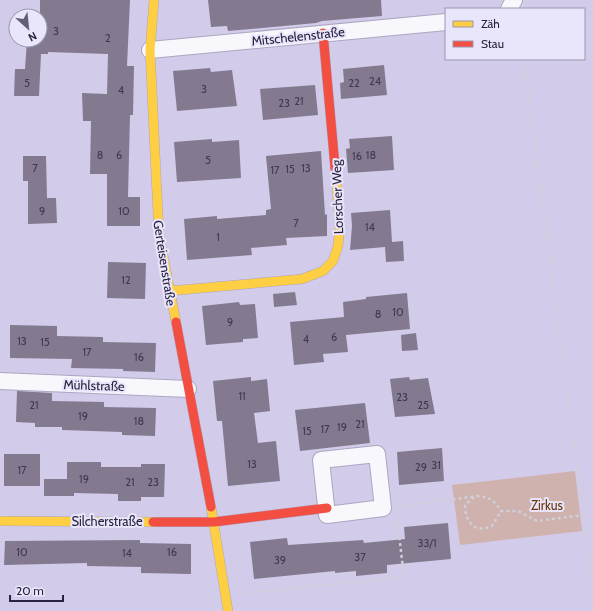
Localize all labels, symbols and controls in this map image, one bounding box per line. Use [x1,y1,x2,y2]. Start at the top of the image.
north arrow [8,8,48,48]
legend [445,8,585,60]
text: Zäh [481,16,500,31]
street label: Mitschelenstraße [251,23,346,49]
house number: 3 [53,24,59,38]
text: N [26,29,39,45]
house number: 2 [105,31,111,45]
text: Stau [481,36,504,51]
house number: 24 [369,74,382,88]
house number: 5 [24,76,30,90]
house number: 22 [348,76,360,90]
house number: 3 [201,82,207,96]
house number: 4 [118,83,125,97]
house number: 21 [294,94,304,108]
house number: 23 [278,96,290,110]
house number: 8 [97,148,103,162]
house number: 6 [116,148,122,162]
house number: 18 [366,148,376,162]
house number: 16 [352,149,362,163]
house number: 5 [205,153,211,167]
street label: Lorscher Weg [328,159,346,235]
house number: 7 [32,161,38,175]
house number: 13 [301,161,311,175]
house number: 15 [285,162,295,176]
house number: 17 [270,163,280,177]
house number: 9 [39,204,45,218]
house number: 10 [118,204,130,218]
house number: 7 [293,216,299,230]
street label: Gerteisenstraße [150,219,180,307]
house number: 14 [365,220,376,234]
house number: 1 [216,230,220,244]
house number: 12 [121,273,131,287]
house number: 10 [392,305,404,319]
house number: 8 [375,307,381,321]
house number: 9 [227,315,233,329]
house number: 6 [331,330,337,344]
house number: 4 [303,332,310,346]
house number: 13 [17,334,27,348]
house number: 15 [40,335,50,349]
house number: 17 [82,345,92,359]
house number: 16 [134,350,144,364]
street label: Mühlstraße [63,376,125,394]
house number: 11 [238,389,246,403]
house number: 23 [396,390,408,404]
house number: 21 [29,398,39,412]
house number: 25 [417,398,429,412]
house number: 19 [78,409,88,423]
house number: 18 [134,414,144,428]
house number: 21 [355,417,365,431]
house number: 19 [337,420,347,434]
house number: 17 [320,422,330,436]
house number: 15 [302,424,312,438]
house number: 13 [247,457,257,471]
house number: 31 [431,458,441,472]
house number: 29 [415,460,427,474]
house number: 17 [17,463,27,477]
house number: 19 [79,472,89,486]
house number: 21 [125,475,135,489]
house number: 23 [147,475,159,489]
park label: Zirkus [531,497,564,513]
street label: Silcherstraße [71,513,143,529]
house number: 33/1 [417,536,437,550]
house number: 10 [16,545,28,559]
house number: 16 [167,545,177,559]
house number: 14 [122,546,133,560]
house number: 37 [354,550,366,564]
house number: 39 [274,553,286,567]
scale bar [10,577,63,603]
text: 20 m [16,583,44,598]

